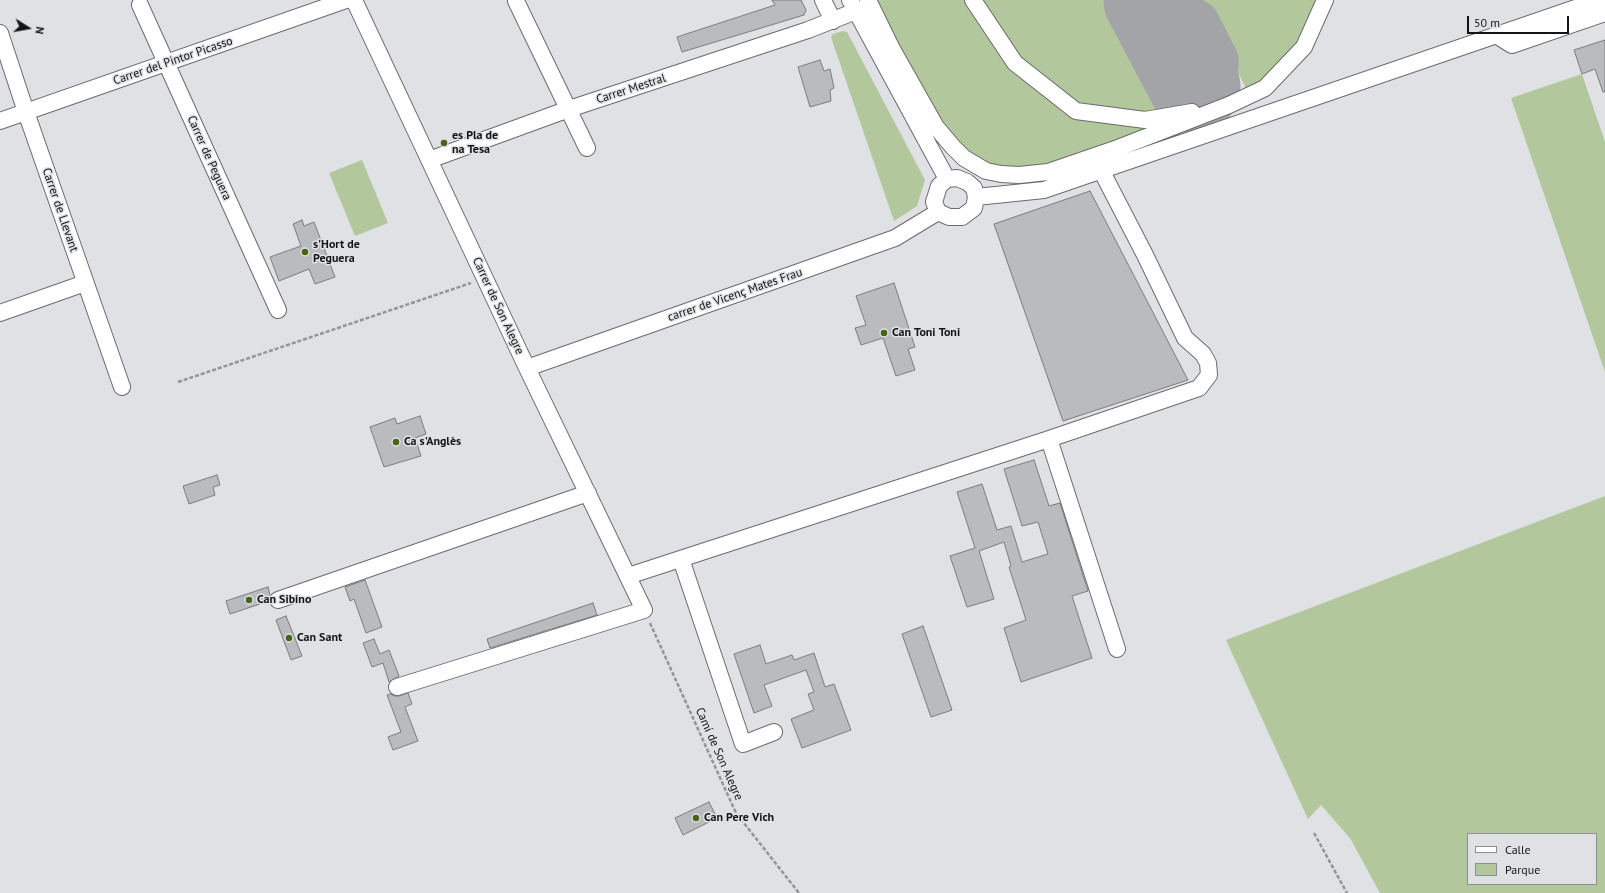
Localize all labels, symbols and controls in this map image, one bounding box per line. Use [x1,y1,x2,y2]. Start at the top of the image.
north arrow [8,8,48,48]
scale bar [1469,8,1571,34]
text: 50 m [1474,15,1500,30]
text: N [32,25,47,35]
street label: Carrer del Pintor Picasso [111,34,235,88]
street label: Carrer Mestral [594,71,668,107]
street label: Carrer de Peguera [184,113,234,203]
place label: es Pla de na Tesa [452,129,498,157]
marker: es Pla de na Tesa [439,138,449,148]
street label: Carrer de Llevant [39,166,81,254]
place label: s'Hort de Peguera [313,238,360,266]
marker: s'Hort de Peguera [300,247,310,257]
street label: Carrer de Son Alegre [469,255,527,357]
street label: carrer de Vicenç Mates Frau [666,265,804,325]
place label: Can Toni Toni [892,326,960,340]
marker: Can Toni Toni [879,328,889,338]
place label: Ca s'Anglès [404,435,461,449]
marker: Ca s'Anglès [391,437,401,447]
place label: Can Sibino [257,593,311,607]
marker: Can Sibino [244,595,254,605]
place label: Can Sant [297,631,342,645]
marker: Can Sant [284,633,294,643]
street label: Camí de Son Alegre [692,705,746,803]
place label: Can Pere Vich [704,811,774,825]
marker: Can Pere Vich [691,813,701,823]
legend [1467,833,1597,885]
text: Calle [1505,842,1531,857]
text: Parque [1505,862,1540,877]

